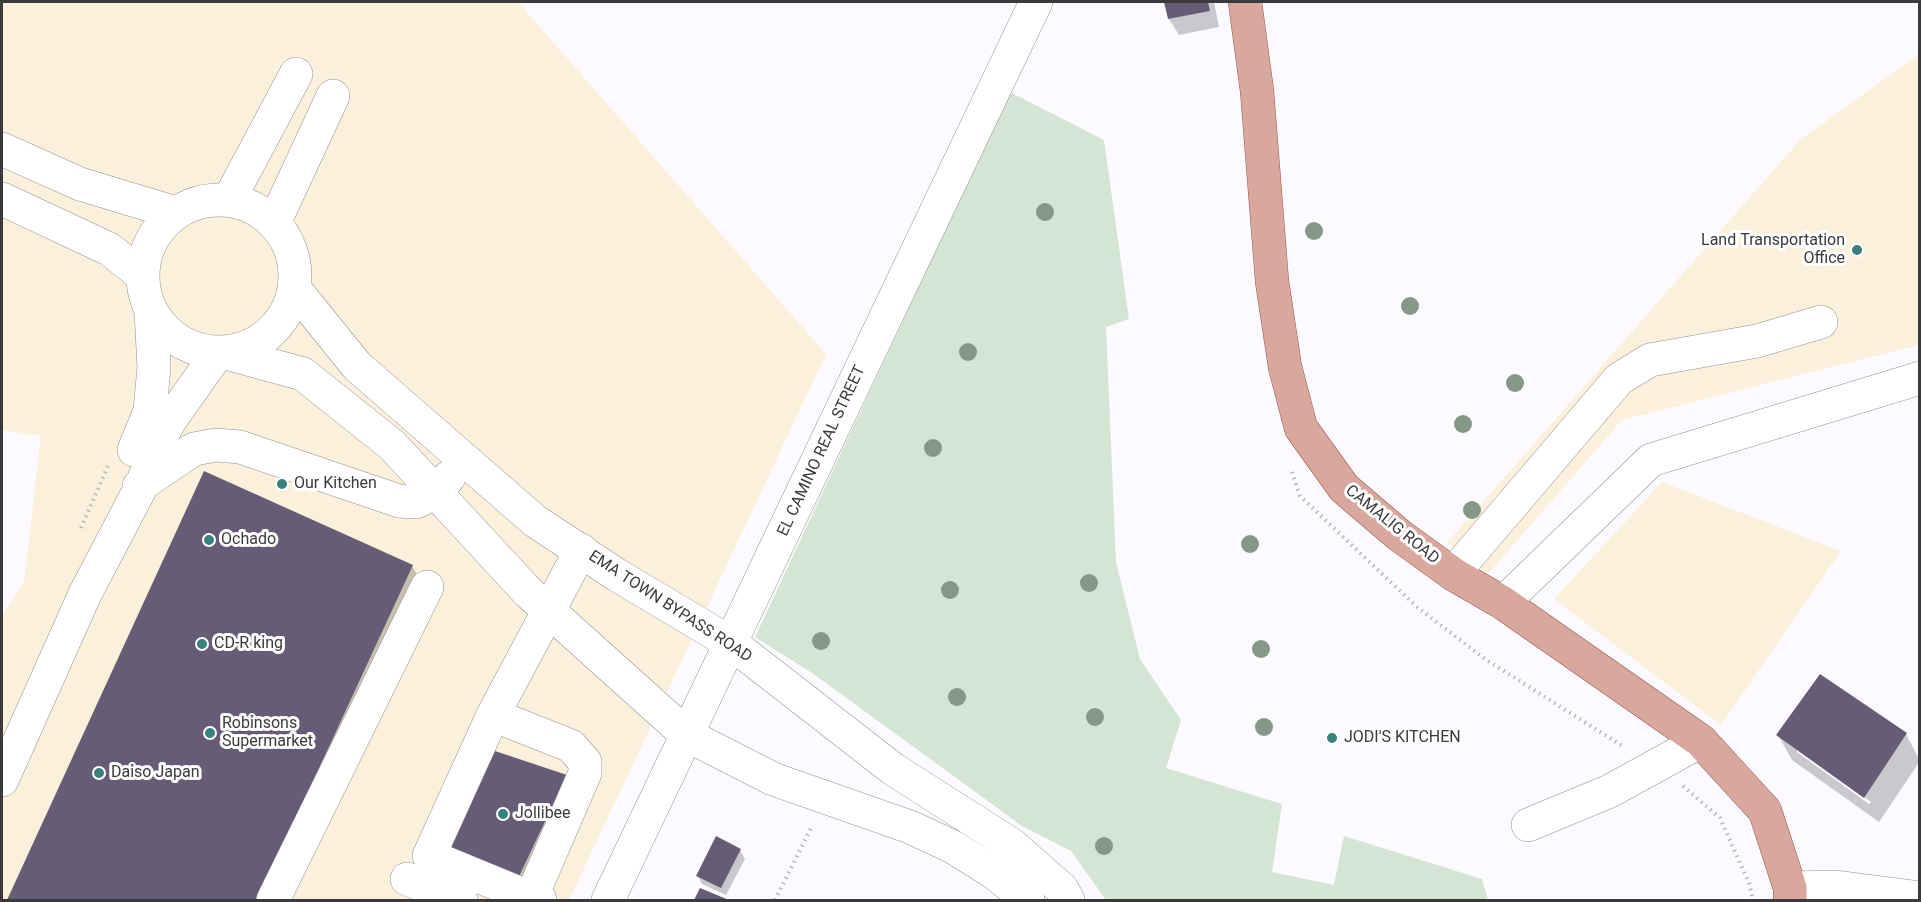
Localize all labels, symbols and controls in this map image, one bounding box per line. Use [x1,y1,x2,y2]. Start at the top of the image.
place label: Land Transportation Office [1701,231,1845,269]
marker: Land Transportation Office [1850,243,1864,257]
street label: EL CAMINO REAL STREET [774,363,870,539]
place label: Our Kitchen [294,474,377,494]
marker: Our Kitchen [275,477,289,491]
street label: CAMALIG ROAD [1341,481,1443,569]
place label: Ochado [221,530,276,550]
marker: Ochado [202,533,216,547]
street label: EMA TOWN BYPASS ROAD [585,547,755,667]
place label: CD-R king [214,634,283,654]
marker: CD-R king [195,637,209,651]
place label: Robinsons Supermarket [222,714,313,752]
marker: Robinsons Supermarket [203,726,217,740]
place label: JODI'S KITCHEN [1344,728,1461,748]
marker: JODI'S KITCHEN [1325,731,1339,745]
place label: Daiso Japan [111,763,200,783]
marker: Daiso Japan [92,766,106,780]
place label: Jollibee [515,804,571,824]
marker: Jollibee [496,807,510,821]

